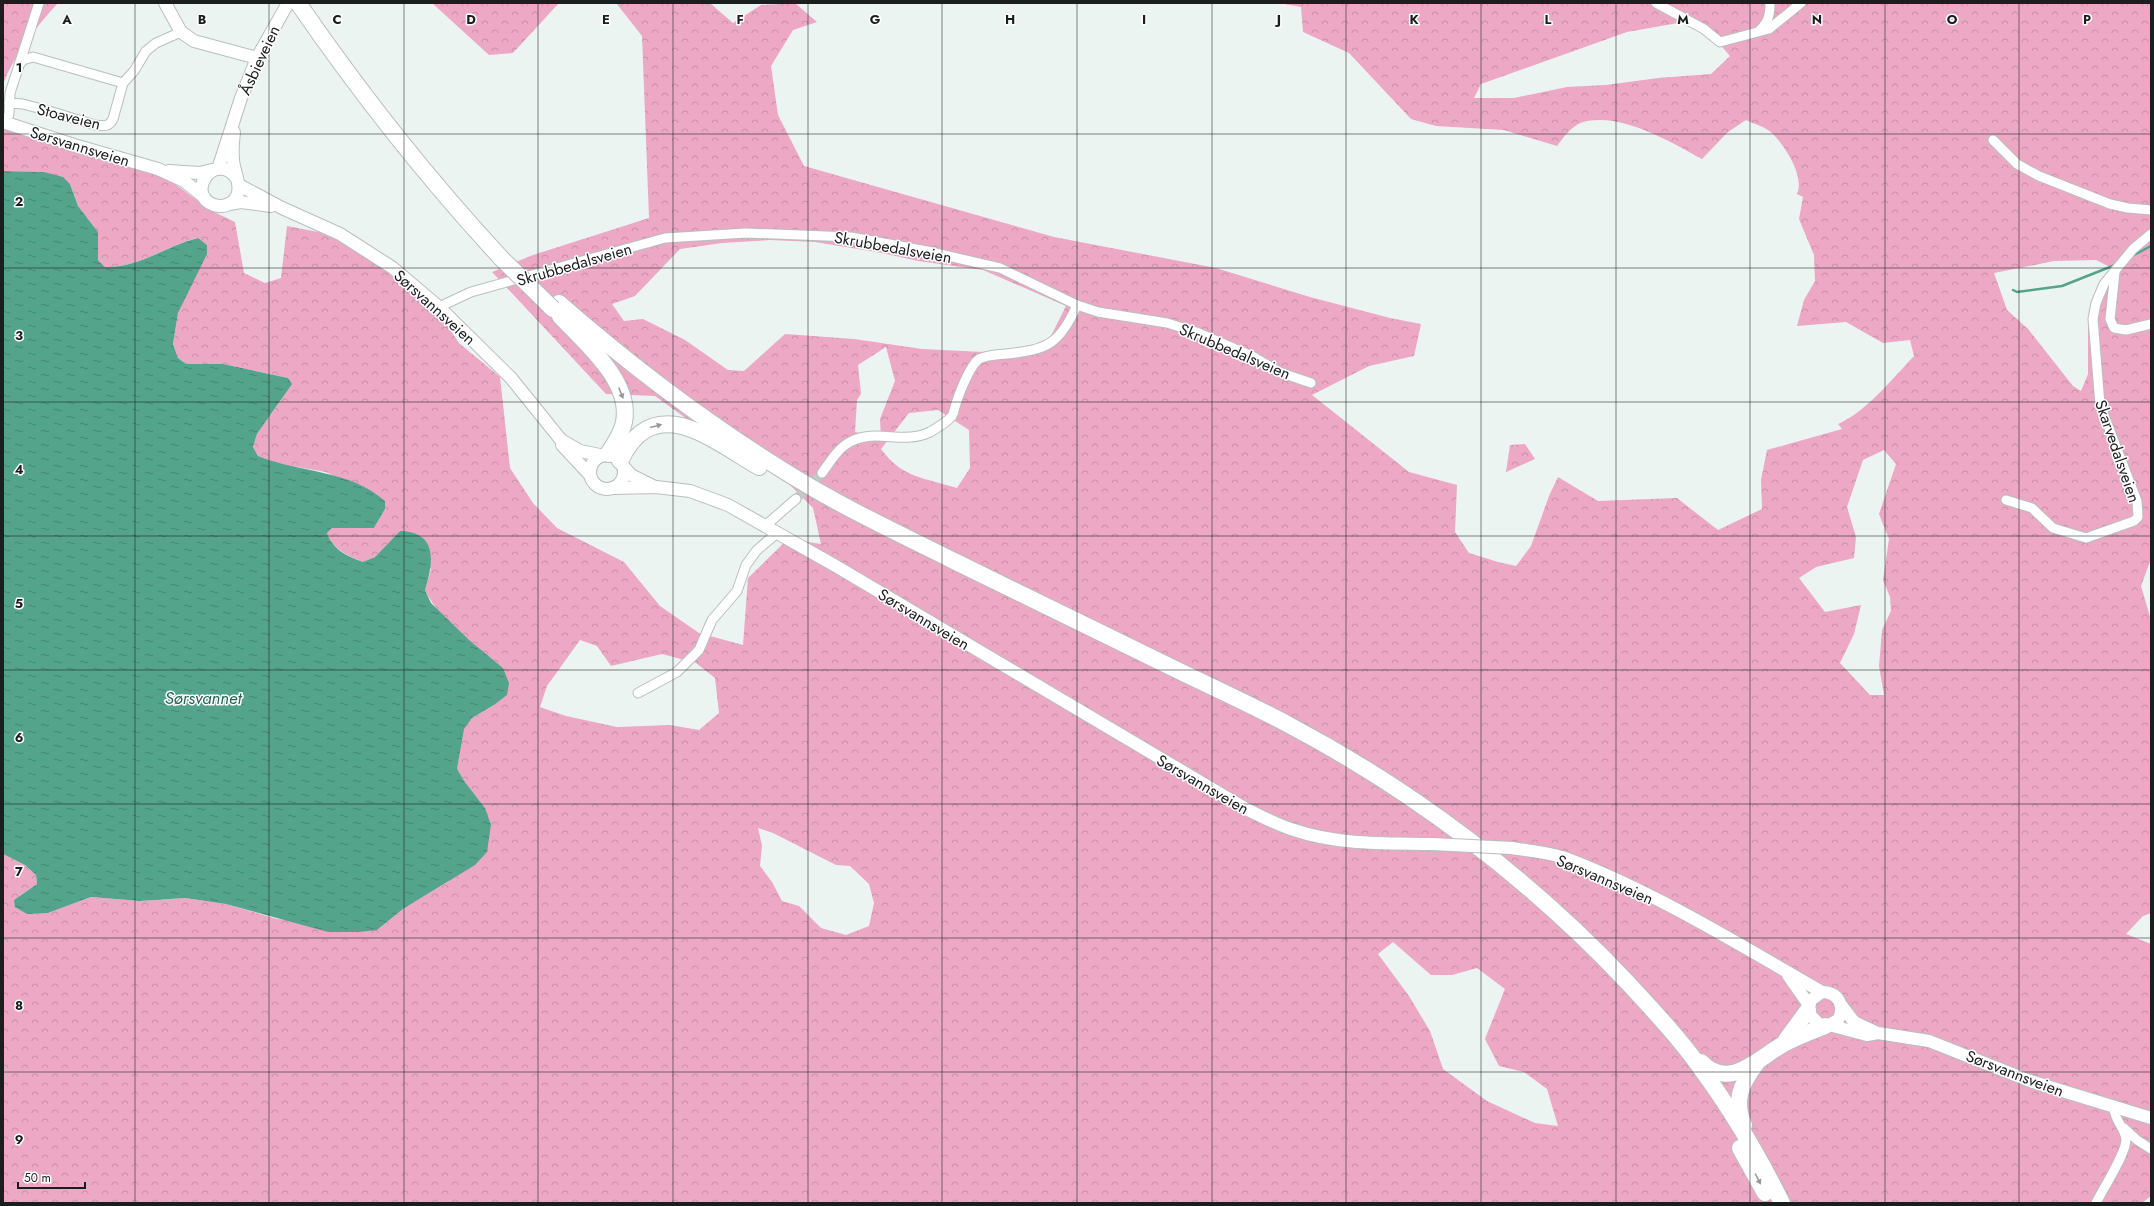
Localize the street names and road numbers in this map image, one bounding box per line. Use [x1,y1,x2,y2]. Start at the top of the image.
street label: Åsbieveien [233,22,286,99]
street label: Stoaveien [35,97,103,135]
street label: Sørsvannsveien [27,120,133,173]
street label: Skrubbedalsveien [832,226,953,269]
street label: Skrubbedalsveien [514,237,634,292]
street label: Sørsvannsveien [389,264,481,350]
street label: Skrubbedalsveien [1176,318,1294,385]
street label: Skarvedalsveien [2089,397,2146,506]
street label: Sørsvannsveien [874,583,974,656]
street label: Sørsvannsveien [1152,749,1253,820]
street label: Sørsvannsveien [1553,849,1657,910]
street label: Sørsvannsveien [1963,1044,2067,1103]

